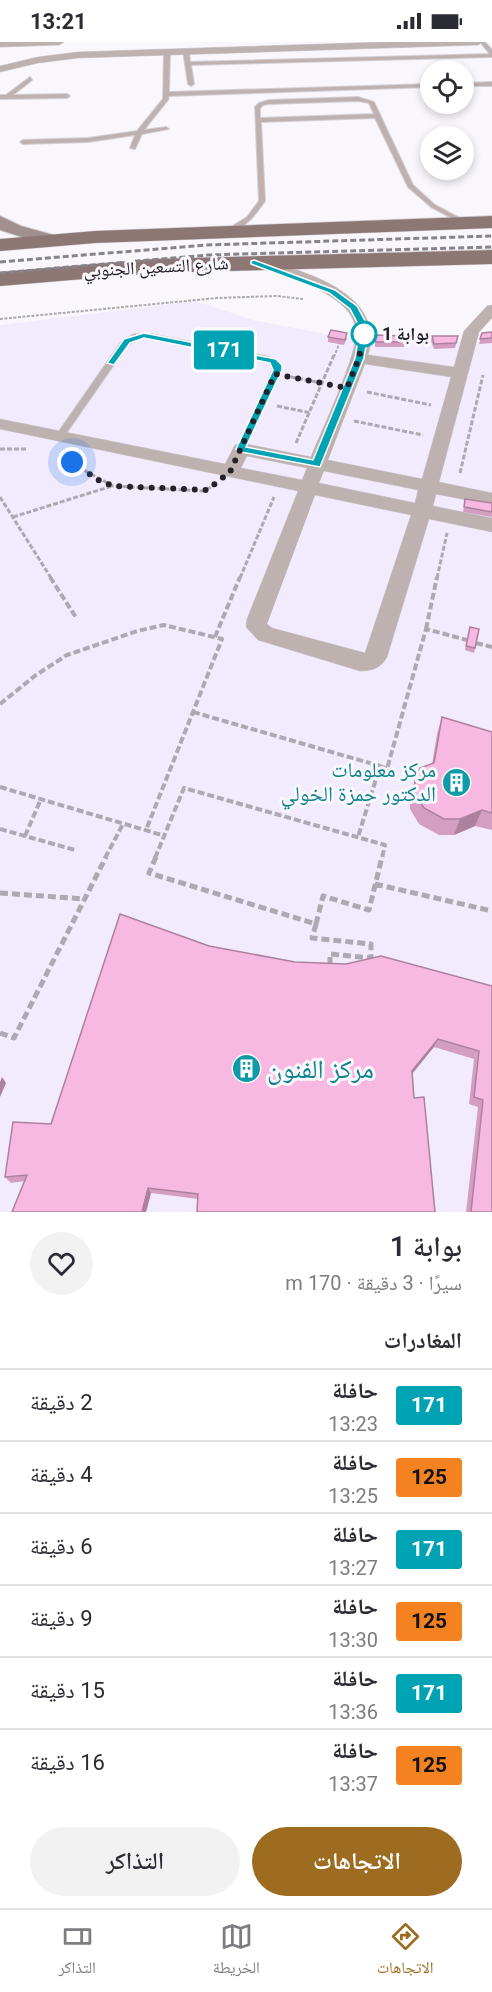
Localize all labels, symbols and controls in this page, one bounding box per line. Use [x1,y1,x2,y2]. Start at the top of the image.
text: 13:21 [30,9,87,34]
map controls [420,60,474,180]
button: locate [420,60,474,114]
button: layers [420,126,474,180]
street label: شارع التسعين الجنوبي [83,252,229,285]
marker: بوابة 1 [351,321,377,347]
place label: بوابة 1 [382,323,429,345]
line badge: 171 [190,330,258,370]
text: 171 [206,338,242,362]
your location [57,447,87,477]
place label: مركز معلومات الدكتور حمزة الخولي [281,758,436,810]
building icon: مركز معلومات الدكتور حمزة الخولي [441,766,473,798]
building icon: مركز الفنون [230,1053,262,1085]
place label: مركز الفنون [267,1054,374,1085]
text: بوابة 1 [390,1230,462,1263]
button: heart [30,1232,93,1295]
text: سيرًا · 3 دقيقة · 170 m [285,1271,462,1295]
text: المغادرات [384,1328,462,1353]
text: حافلة [332,1378,378,1403]
text: 2 دقيقة [30,1390,93,1415]
text: 171 [411,1393,447,1417]
text: 13:23 [328,1412,378,1436]
text: حافلة [332,1450,378,1475]
text: 4 دقيقة [30,1462,93,1487]
text: 125 [411,1465,447,1489]
text: 13:25 [328,1484,378,1508]
text: حافلة [332,1522,378,1547]
text: 6 دقيقة [30,1534,93,1559]
text: 171 [411,1537,447,1561]
text: 13:27 [328,1556,378,1580]
text: حافلة [332,1594,378,1619]
text: 9 دقيقة [30,1606,93,1631]
text: 125 [411,1609,447,1633]
text: 13:30 [328,1628,378,1652]
text: حافلة [332,1666,378,1691]
text: 15 دقيقة [30,1678,105,1703]
text: 171 [411,1681,447,1705]
text: 13:36 [328,1700,378,1724]
text: حافلة [332,1738,378,1763]
text: 16 دقيقة [30,1750,105,1775]
text: 125 [411,1753,447,1777]
text: 13:37 [328,1772,378,1796]
button: التذاكر [30,1827,240,1896]
button: الاتجاهات [252,1827,462,1896]
tab: التذاكر [58,1920,96,1983]
tab: الخريطة [213,1920,260,1983]
tab: الاتجاهات [377,1920,434,1983]

